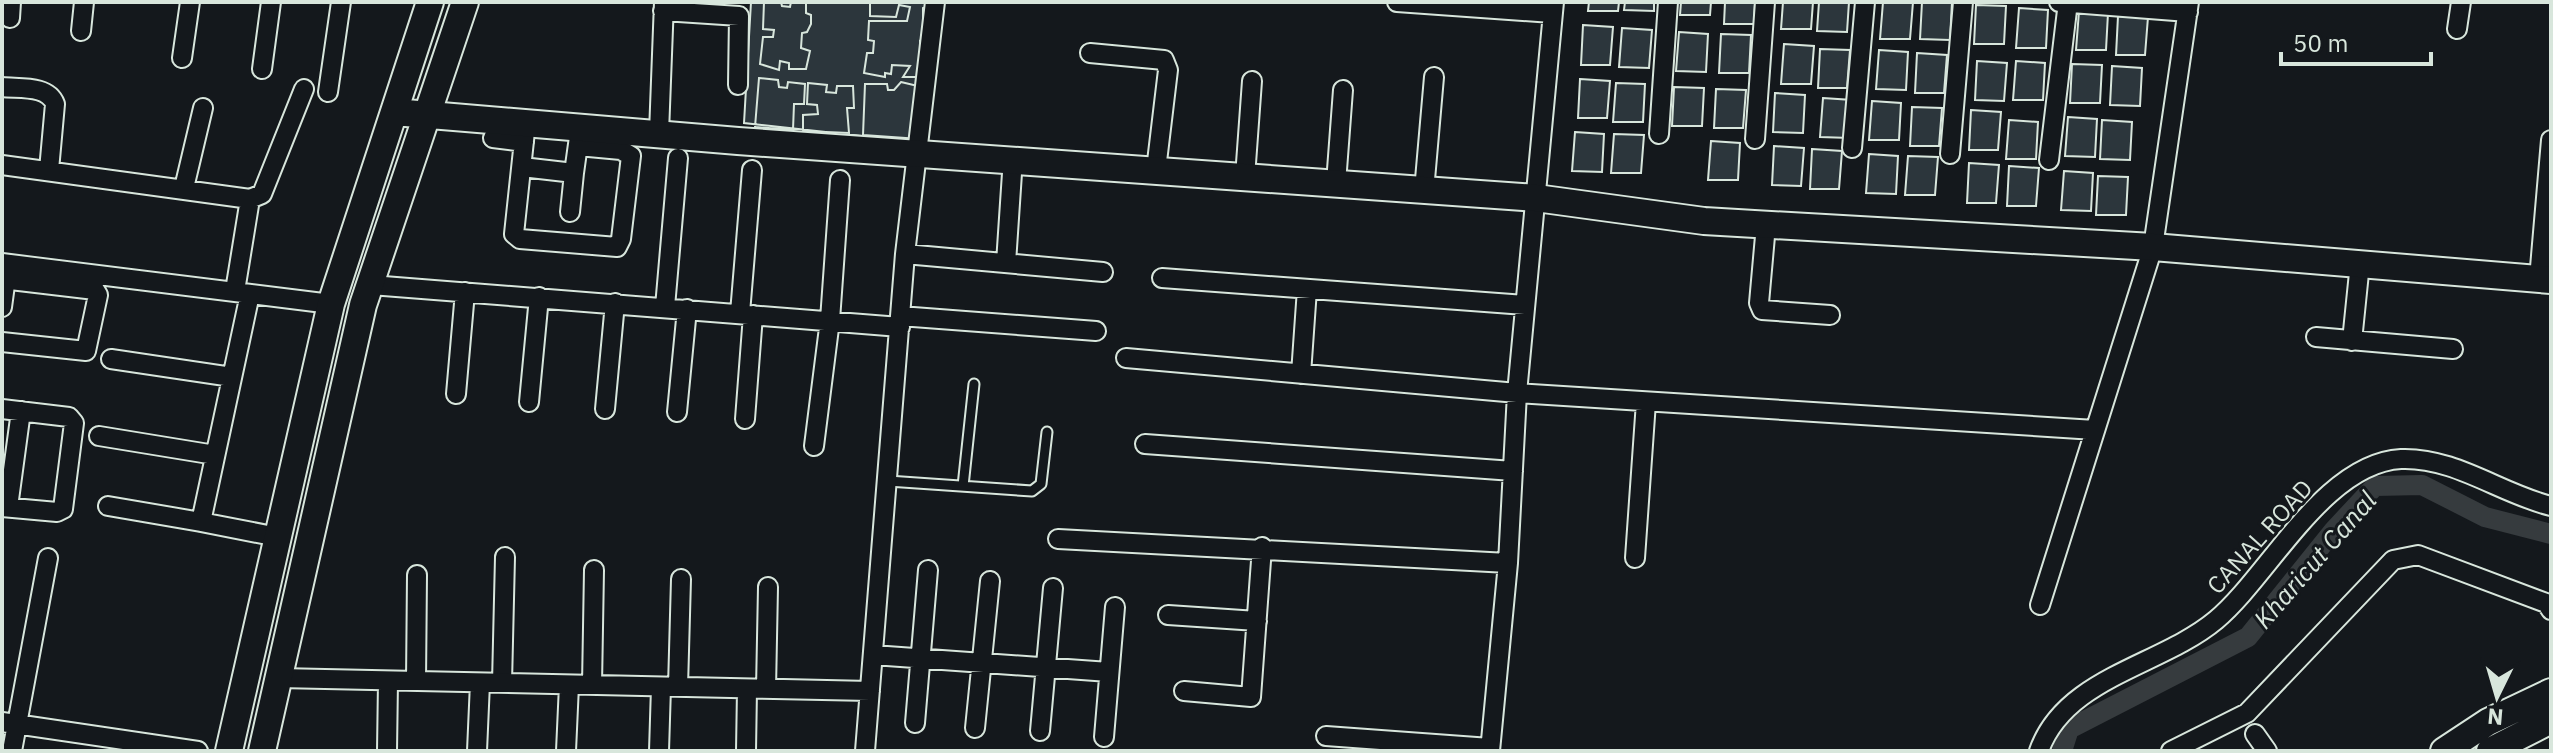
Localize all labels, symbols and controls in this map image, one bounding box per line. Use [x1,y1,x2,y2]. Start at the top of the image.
scale bar [2281,16,2431,66]
text: 50 m [2293,27,2348,59]
street label: CANAL ROAD [2199,472,2319,600]
water label: Kharicut Canal [2245,483,2383,635]
north arrow [2457,657,2537,737]
text: N [2486,702,2504,733]

